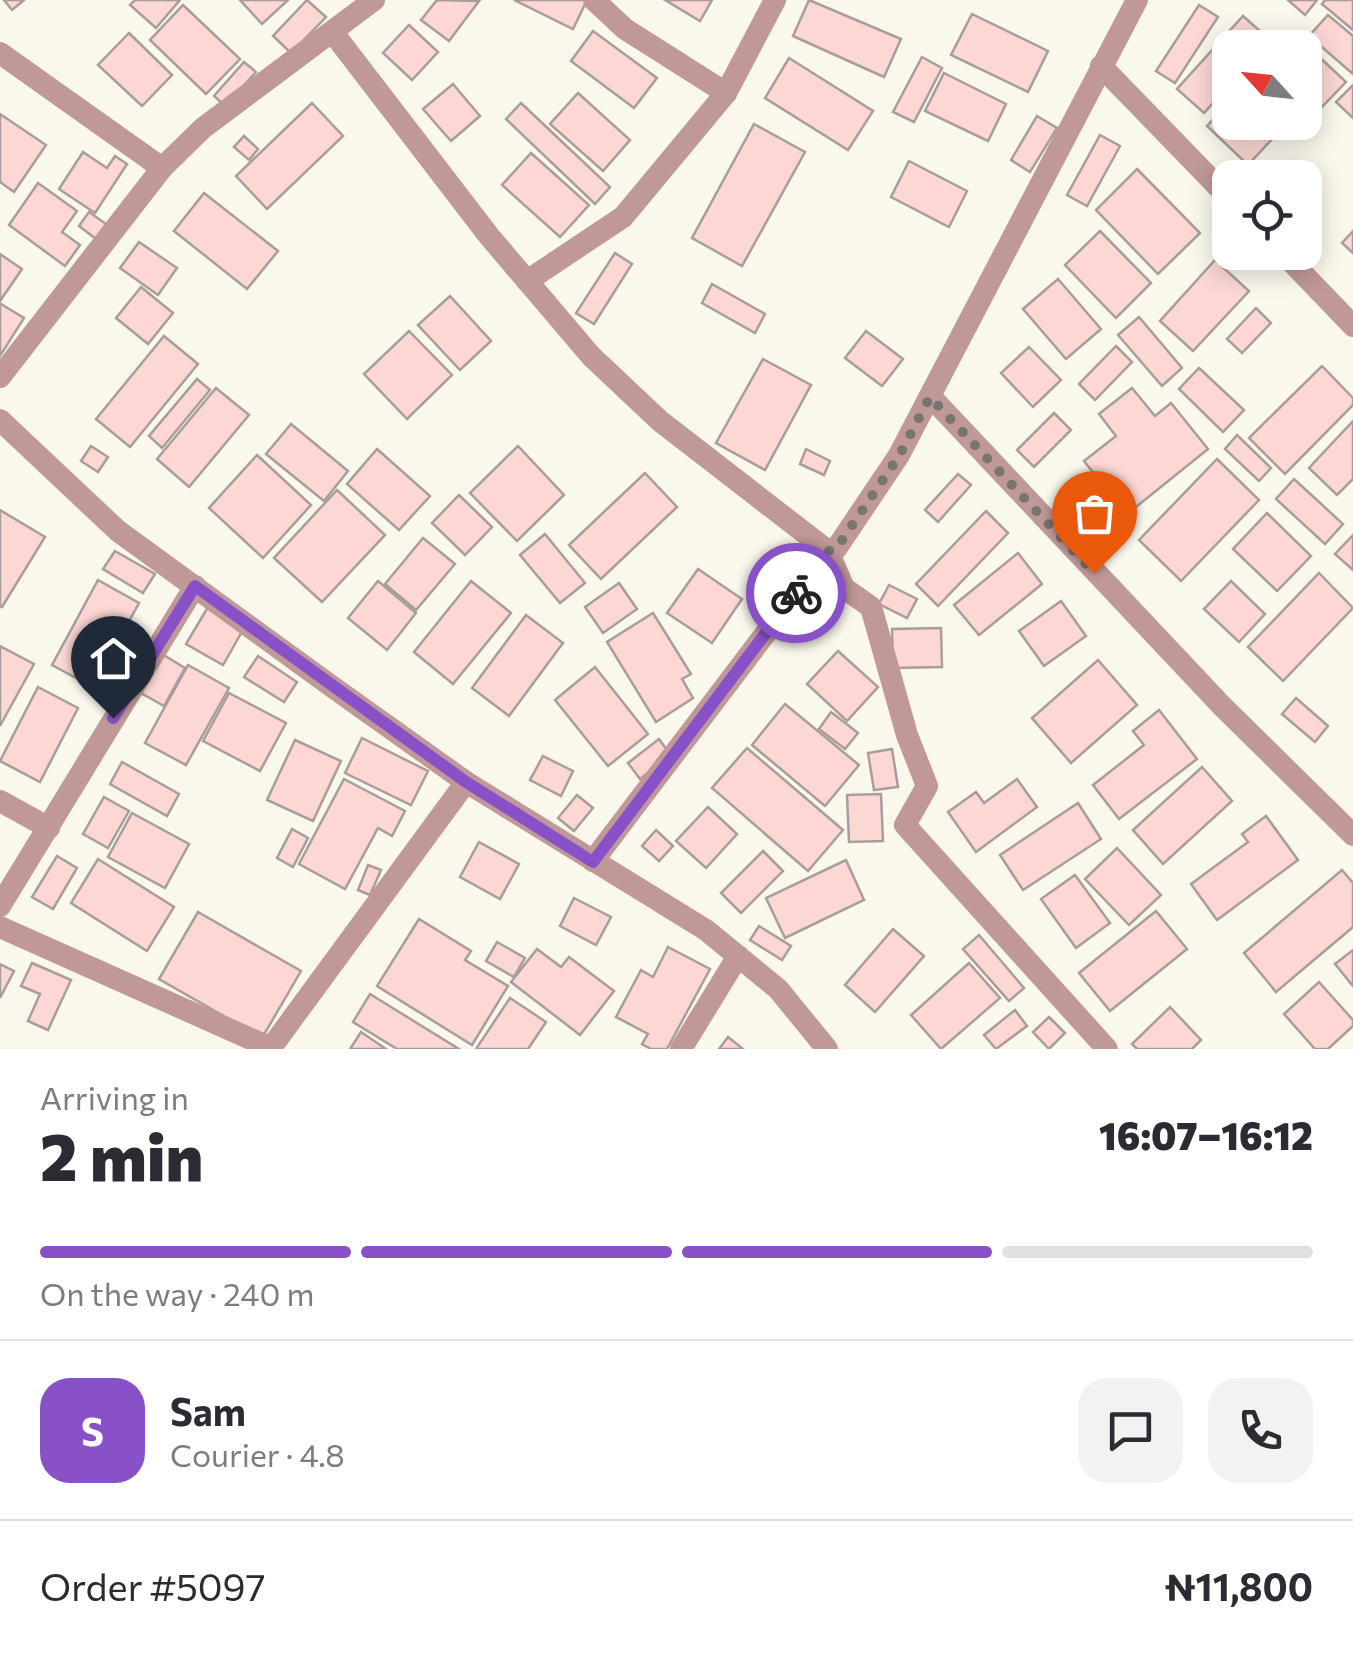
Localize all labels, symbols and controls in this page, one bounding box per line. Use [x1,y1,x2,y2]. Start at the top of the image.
north arrow [1212,30,1322,140]
map controls [1212,30,1322,270]
button: locate [1212,160,1322,270]
pin [1052,471,1137,574]
icon: bag [1067,486,1122,541]
courier [746,543,846,643]
icon: bike [769,566,824,621]
pin [71,616,156,719]
icon: home [86,631,141,686]
text: Arriving in [40,1077,189,1117]
text: 16:07–16:12 [1099,1111,1313,1158]
text: 2 min [40,1115,203,1194]
text: On the way · 240 m [40,1273,314,1313]
button: chat [1078,1378,1183,1483]
button: phone [1208,1378,1313,1483]
text: Sam [170,1387,246,1434]
text: S [81,1407,104,1454]
text: Courier · 4.8 [170,1434,345,1474]
text: Order #5097 [40,1562,266,1609]
text: ₦11,800 [1164,1562,1313,1609]

